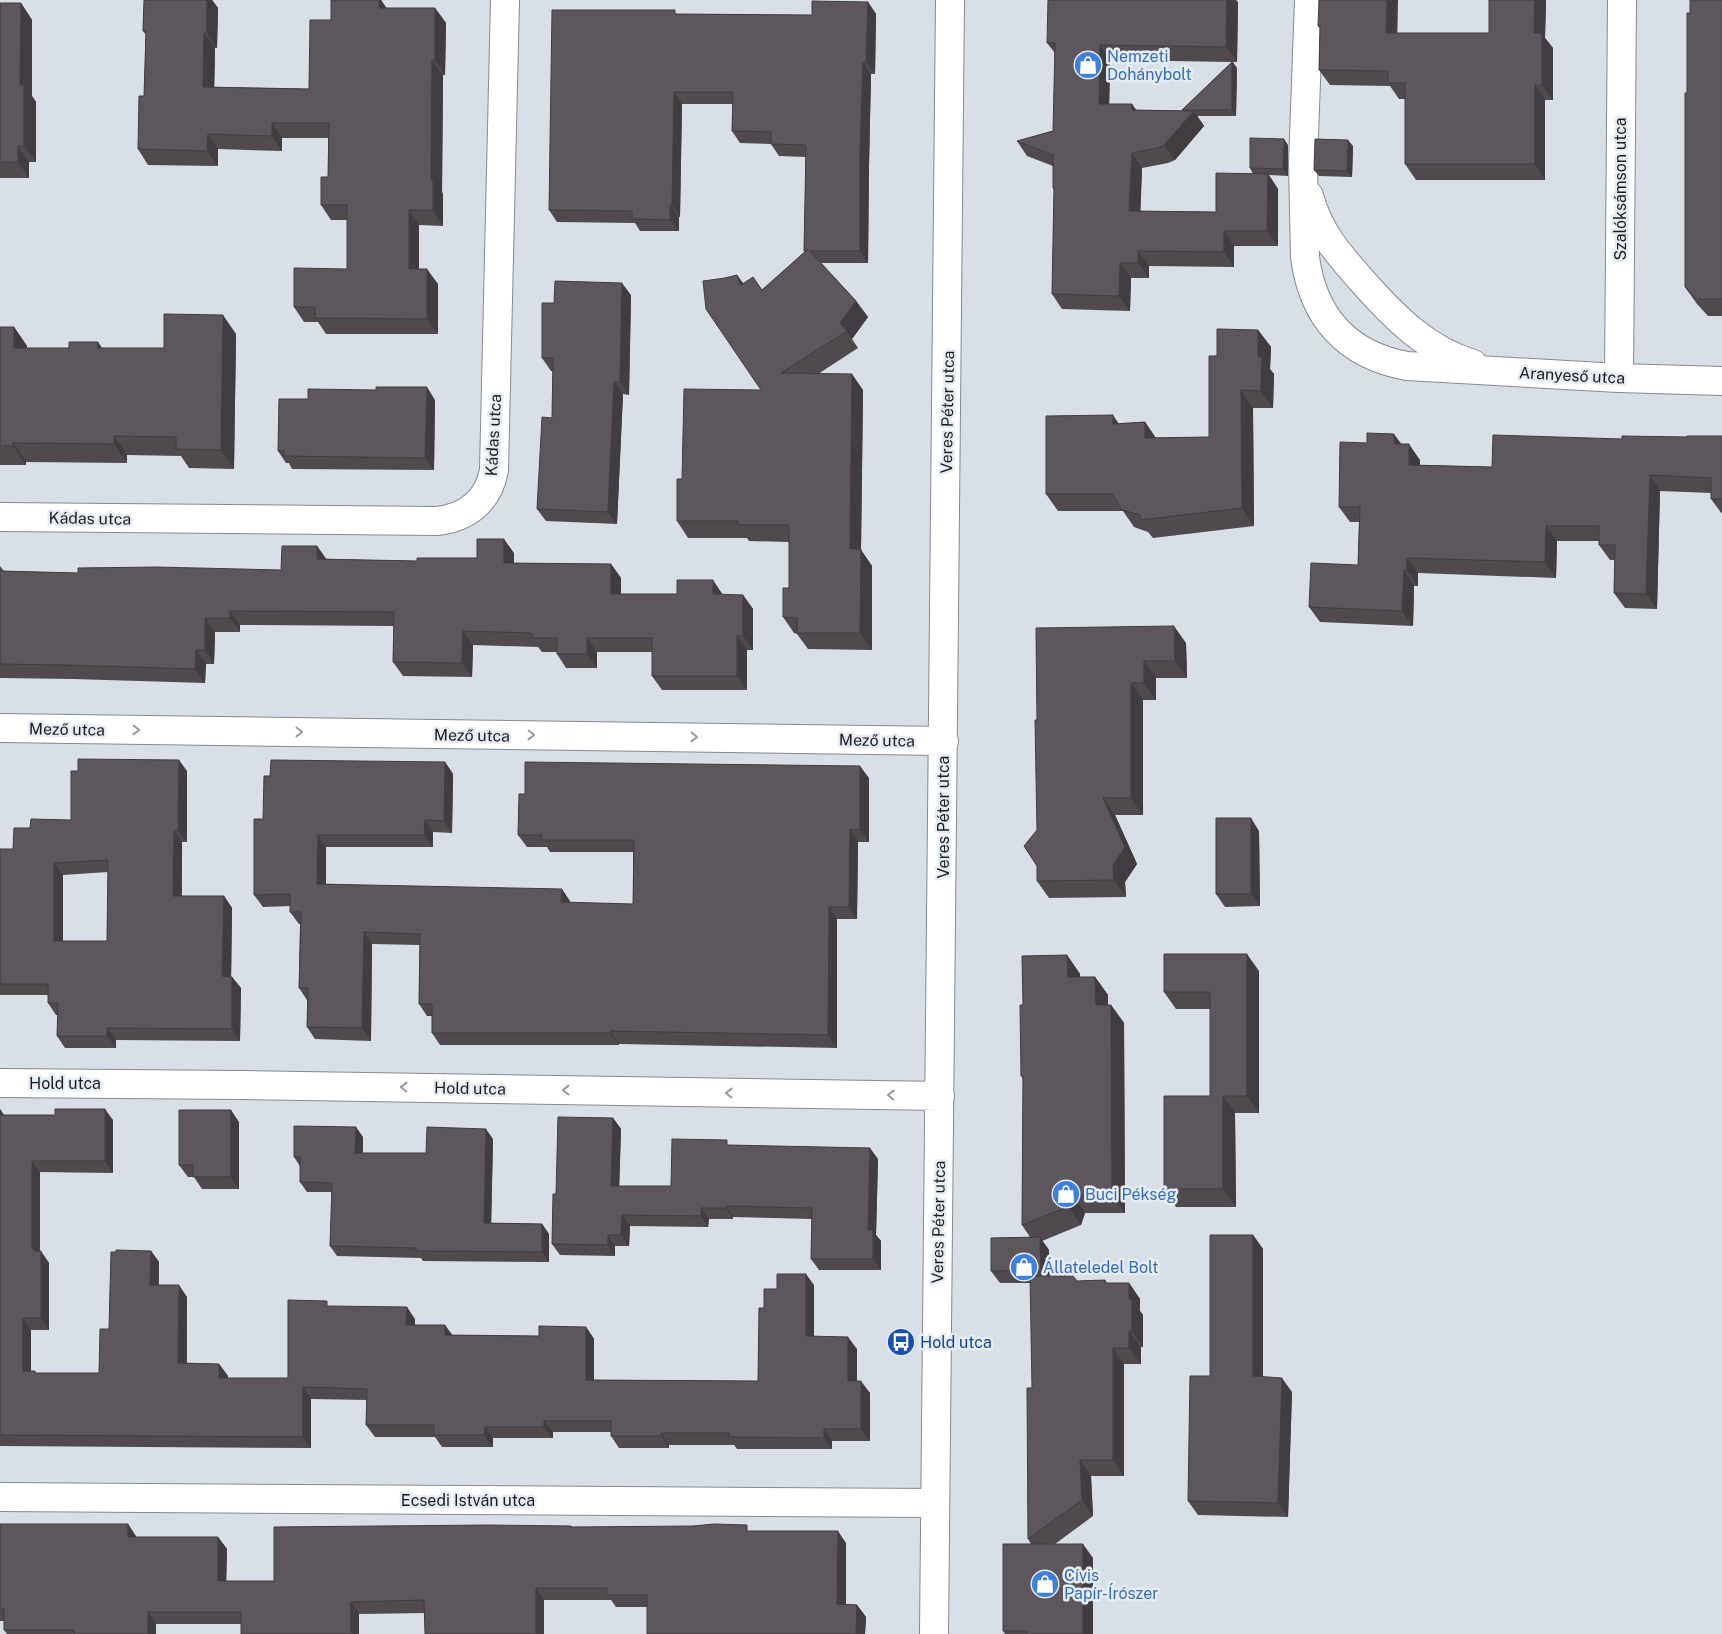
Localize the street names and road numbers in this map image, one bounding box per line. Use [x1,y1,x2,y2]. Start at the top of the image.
street label: Szalóksámson utca [1611,117,1630,261]
street label: Veres Péter utca [937,350,958,474]
street label: Aranyeső utca [1518,363,1626,388]
street label: Kádas utca [482,393,505,477]
street label: Kádas utca [49,508,131,529]
street label: Mező utca [29,719,105,740]
street label: Mező utca [434,725,510,746]
street label: Mező utca [839,730,915,751]
street label: Veres Péter utca [934,756,953,878]
street label: Hold utca [29,1074,101,1093]
street label: Hold utca [434,1078,506,1099]
street label: Veres Péter utca [928,1160,949,1284]
street label: Ecsedi István utca [401,1491,535,1510]

